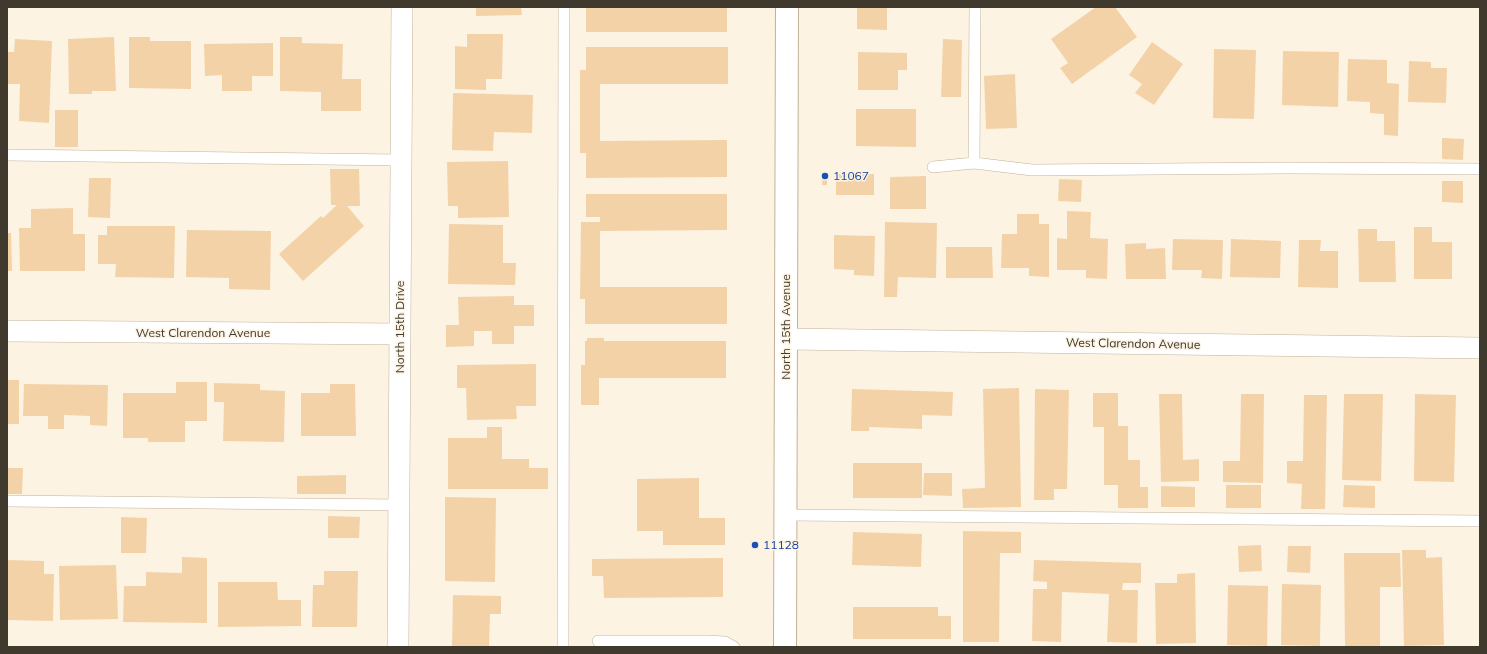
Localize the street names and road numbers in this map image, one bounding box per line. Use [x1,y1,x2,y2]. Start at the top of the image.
street label: North 15th Avenue [779,274,793,380]
street label: North 15th Drive [393,281,407,373]
street label: West Clarendon Avenue [136,326,270,340]
street label: West Clarendon Avenue [1066,336,1200,352]

